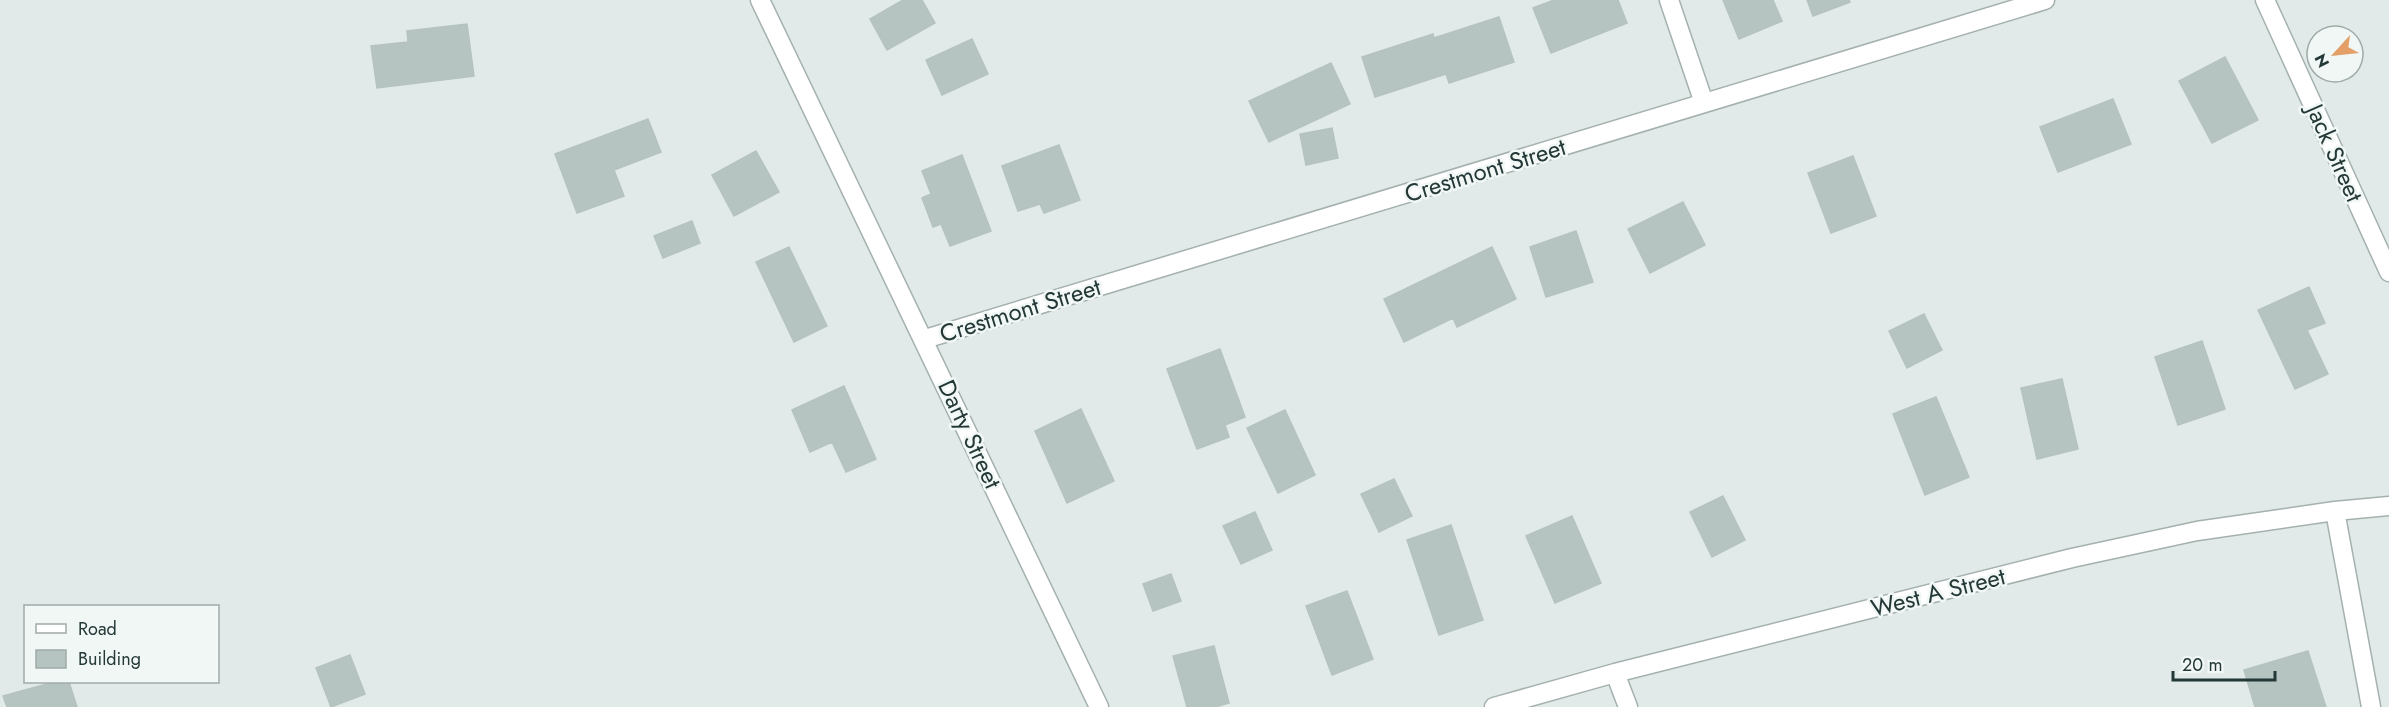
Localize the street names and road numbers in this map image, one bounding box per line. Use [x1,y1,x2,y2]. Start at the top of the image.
street label: Jack Street [2297,96,2372,208]
street label: Crestmont Street [1400,129,1570,211]
street label: Crestmont Street [935,269,1105,351]
street label: Darty Street [929,374,1011,495]
street label: West A Street [1867,558,2009,626]

